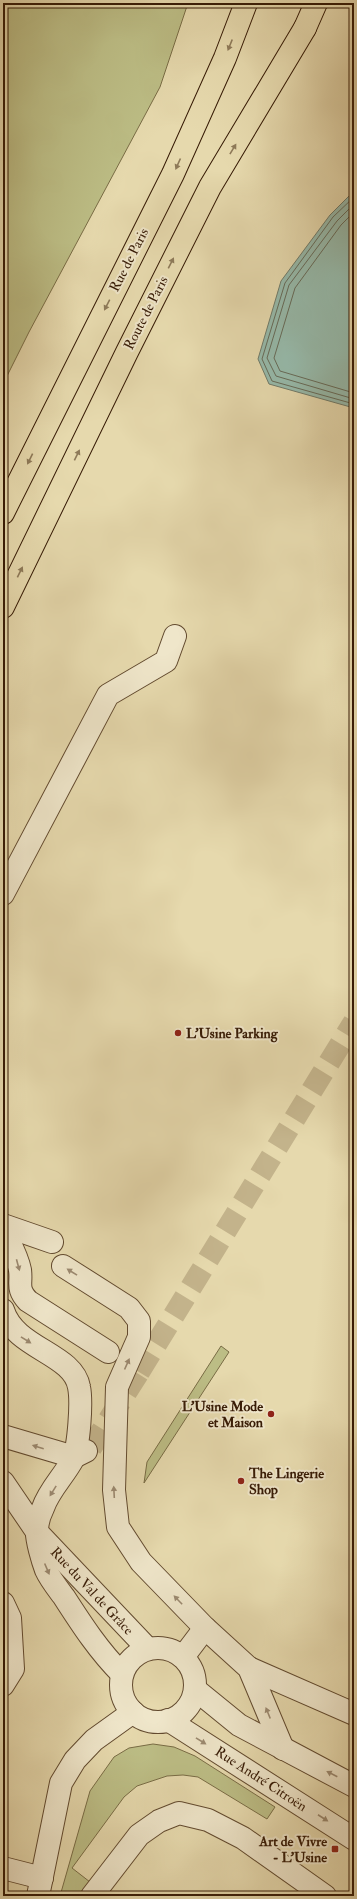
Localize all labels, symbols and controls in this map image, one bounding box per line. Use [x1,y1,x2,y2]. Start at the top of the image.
one-way arrow [226,39,232,51]
one-way arrow [229,143,236,155]
one-way arrow [174,158,181,170]
street label: Rue de Paris [106,225,152,295]
one-way arrow [168,257,174,269]
street label: Route de Paris [120,273,172,353]
one-way arrow [103,299,110,311]
one-way arrow [74,449,80,461]
one-way arrow [27,454,33,465]
one-way arrow [17,566,23,578]
place label: L'Usine Parking [186,1025,279,1043]
marker: L'Usine Parking [173,1028,183,1038]
one-way arrow [15,1259,21,1271]
one-way arrow [67,1268,77,1276]
one-way arrow [20,1336,32,1343]
one-way arrow [124,1359,130,1370]
place label: L'Usine Mode et Maison [182,1398,264,1431]
marker: L'Usine Mode et Maison [266,1409,276,1419]
one-way arrow [32,1444,44,1450]
place label: The Lingerie Shop [248,1465,324,1499]
marker: The Lingerie Shop [236,1476,246,1486]
one-way arrow [49,1486,57,1496]
one-way arrow [111,1486,118,1498]
street label: Rue du Val de Grâce [47,1544,137,1639]
one-way arrow [44,1564,50,1575]
one-way arrow [173,1595,182,1605]
one-way arrow [265,1708,271,1719]
one-way arrow [196,1737,206,1745]
street label: Rue André Citroën [212,1743,310,1815]
one-way arrow [326,1770,338,1777]
one-way arrow [317,1815,328,1822]
place label: Art de Vivre - L'Usine [258,1833,327,1866]
marker: Art de Vivre - L'Usine [330,1844,340,1854]

